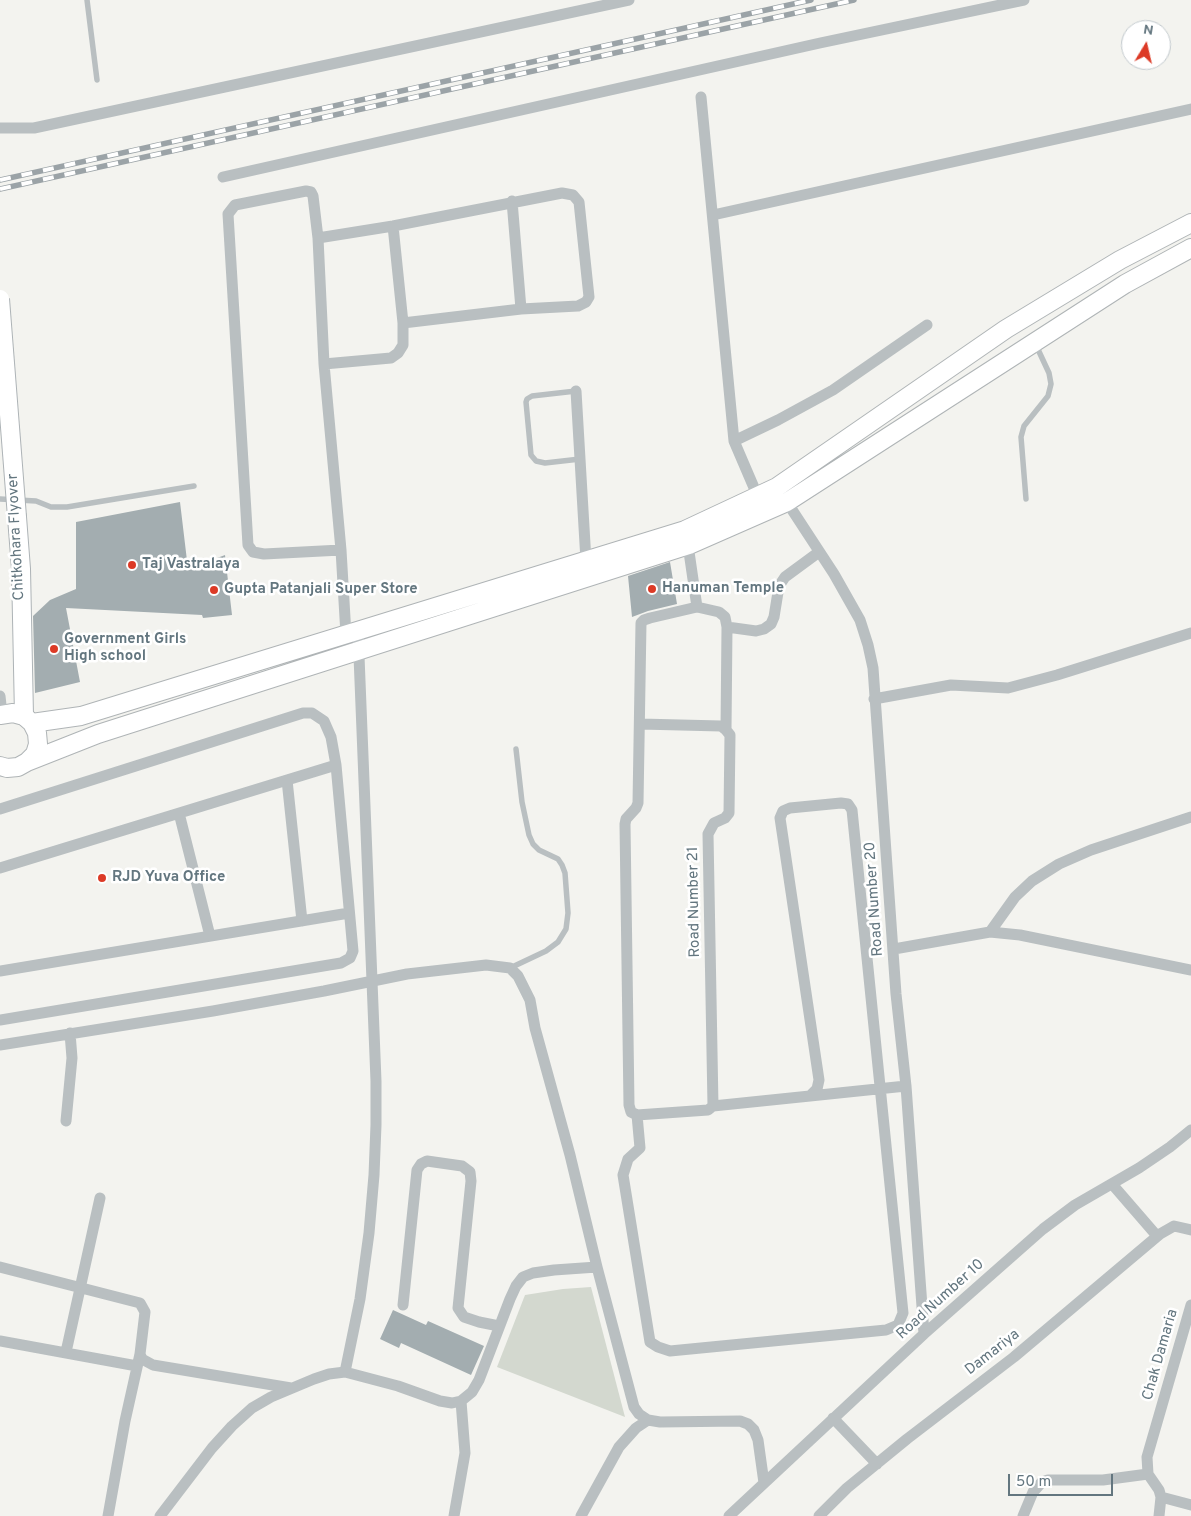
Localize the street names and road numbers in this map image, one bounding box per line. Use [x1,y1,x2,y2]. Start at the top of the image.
street label: Chitkohara Flyover [5,473,29,601]
street label: Road Number 20 [862,841,888,957]
street label: Road Number 21 [685,846,705,958]
street label: Road Number 10 [894,1256,988,1344]
street label: Chak Damaria [1139,1307,1183,1403]
street label: Damariya [962,1326,1024,1380]

